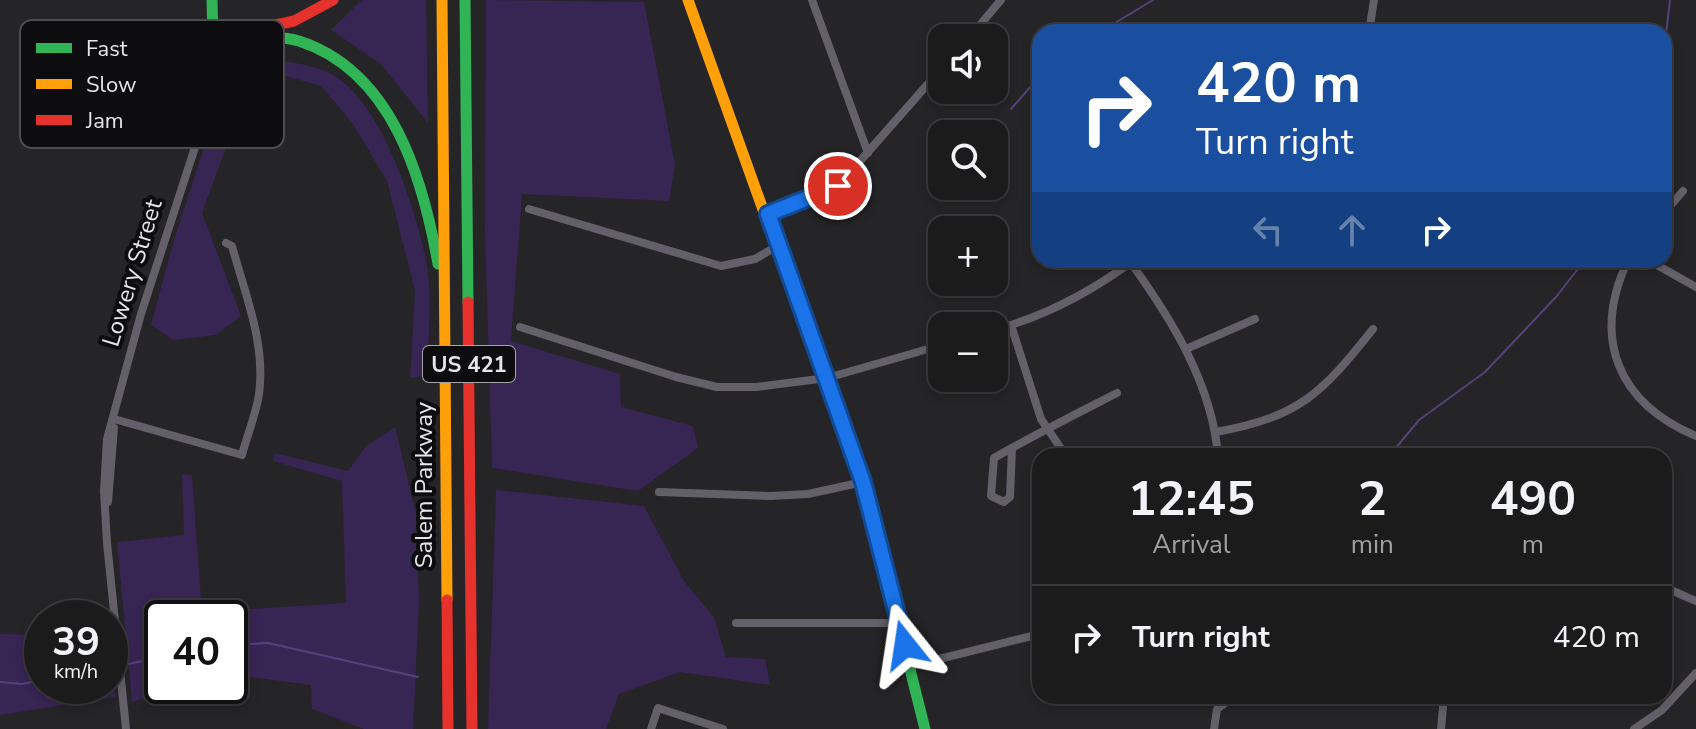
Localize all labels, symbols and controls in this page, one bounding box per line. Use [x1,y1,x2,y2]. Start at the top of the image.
legend [20,20,284,148]
map controls [928,24,1008,392]
button: sound [928,24,1008,104]
text: Fast [86,34,128,64]
text: 420 m [1196,45,1361,122]
icon: right [1064,56,1168,160]
text: Slow [86,70,137,100]
text: Jam [85,106,124,136]
text: Turn right [1196,118,1353,167]
button: search [928,120,1008,200]
pin [804,152,872,220]
icon: arrive [816,164,860,208]
street label: Lowery Street [94,195,170,350]
icon: left [1246,208,1290,252]
icon: ahead [1330,208,1374,252]
icon: right [1414,208,1458,252]
button: + [928,216,1008,296]
button: − [928,312,1008,392]
road number: US 421 [423,346,515,382]
street label: Salem Parkway [408,401,440,568]
text: 12:45 [1128,466,1255,532]
text: 2 [1358,466,1387,532]
text: 490 [1490,466,1576,532]
text: Arrival [1152,527,1231,562]
text: min [1351,527,1394,562]
text: m [1522,527,1544,562]
speed limit sign: 40 [144,600,248,704]
position arrow [863,603,947,687]
text: 39 [52,615,100,669]
icon: right [1064,615,1108,659]
text: Turn right [1132,617,1270,658]
text: 420 m [1553,617,1640,658]
text: km/h [54,658,98,685]

